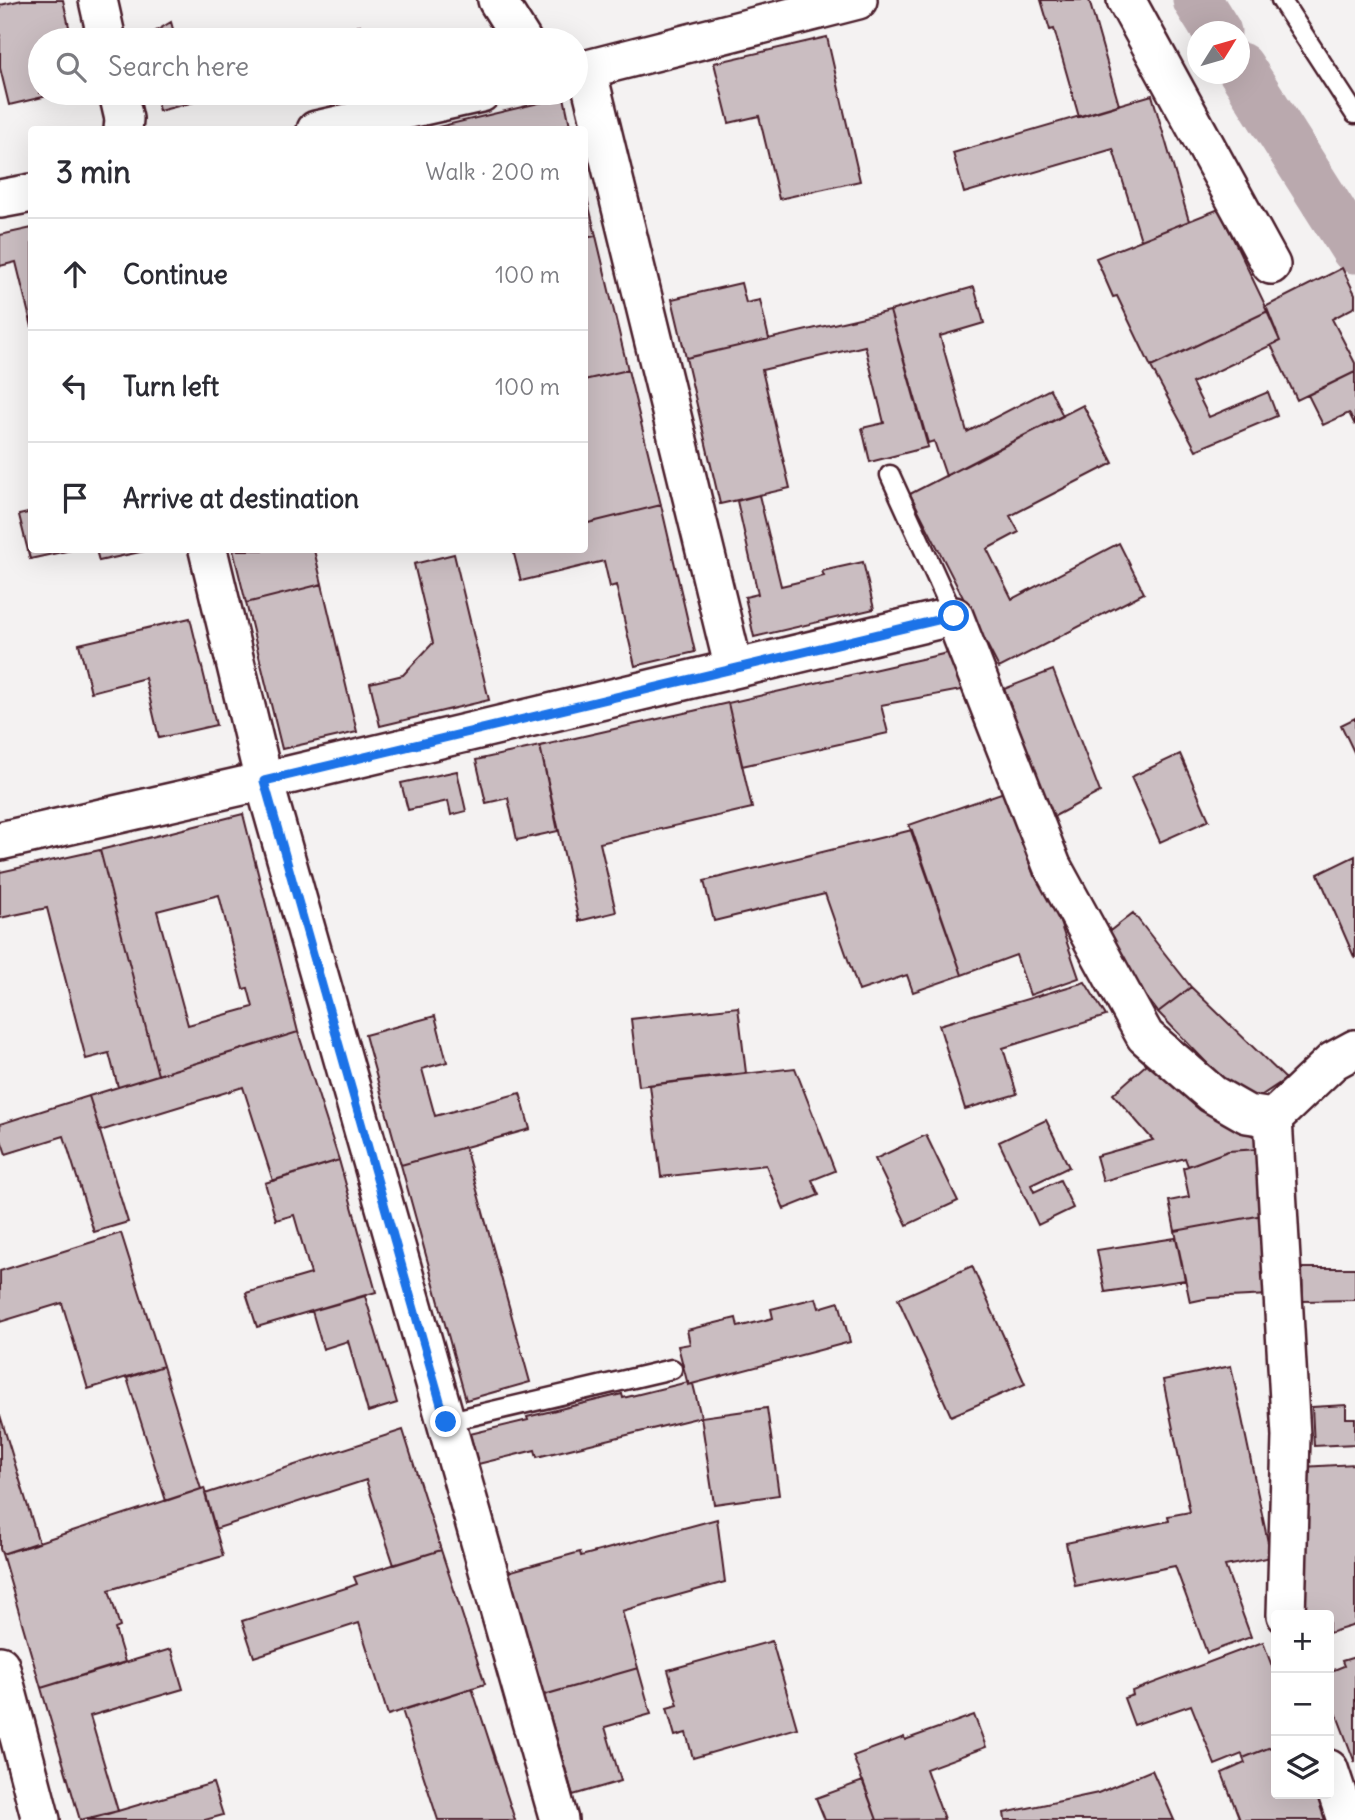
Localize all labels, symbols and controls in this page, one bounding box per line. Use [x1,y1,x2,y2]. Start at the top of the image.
north arrow [1187,21,1250,84]
search box [28,28,588,105]
icon: search [52,48,90,86]
text: Search here [108,50,249,83]
text: 3 min [56,153,131,191]
text: Walk · 200 m [425,157,560,186]
icon: ahead [56,255,94,293]
text: Continue [123,258,228,291]
text: 100 m [495,260,560,289]
icon: left [56,367,94,405]
text: Turn left [123,370,219,403]
text: 100 m [495,372,560,401]
icon: arrive [56,479,94,517]
text: Arrive at destination [123,482,359,515]
route start [938,600,969,631]
route end [430,1406,461,1437]
map controls [1271,1610,1334,1799]
button: + [1271,1610,1334,1673]
button: − [1271,1673,1334,1736]
button: layers [1271,1736,1334,1799]

